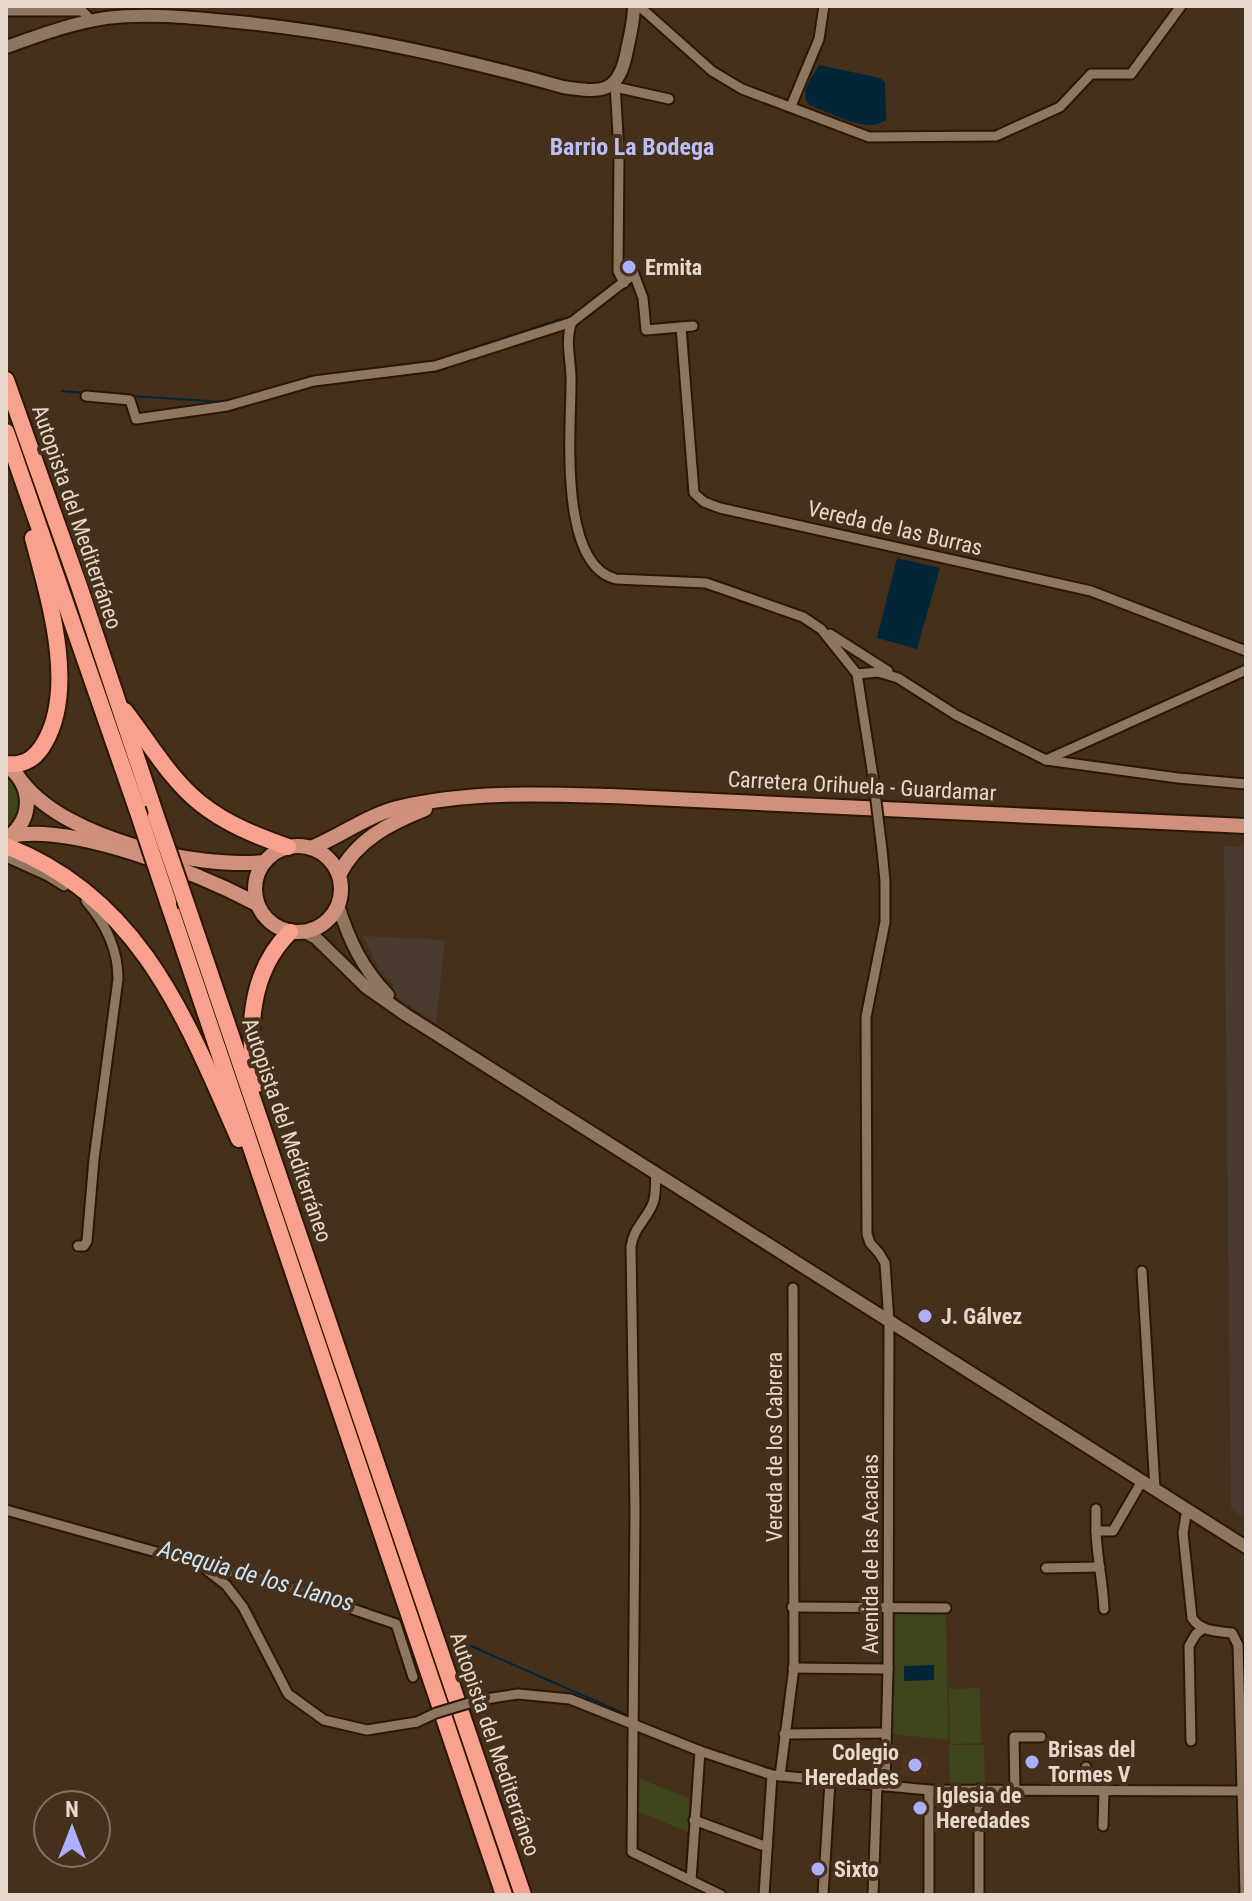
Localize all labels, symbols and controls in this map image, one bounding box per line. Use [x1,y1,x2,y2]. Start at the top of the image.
district label: Barrio La Bodega [550,133,714,161]
place label: Ermita [645,255,702,280]
marker: Ermita [620,258,638,276]
street label: Autopista del Mediterráneo [27,402,127,632]
street label: Vereda de las Burras [805,496,985,560]
street label: Carretera Orihuela - Guardamar [727,766,997,806]
street label: Autopista del Mediterráneo [237,1015,337,1245]
place label: J. Gálvez [941,1304,1022,1329]
marker: J. Gálvez [916,1307,934,1325]
street label: Vereda de los Cabrera [762,1352,787,1542]
street label: Avenida de las Acacias [858,1454,883,1654]
water label: Acequia de los Llanos [154,1534,357,1617]
street label: Autopista del Mediterráneo [445,1629,545,1859]
place label: Brisas del Tormes V [1048,1737,1136,1787]
place label: Colegio Heredades [805,1740,899,1790]
marker: Brisas del Tormes V [1023,1753,1041,1771]
marker: Colegio Heredades [906,1756,924,1774]
place label: Iglesia de Heredades [936,1783,1030,1833]
north arrow [32,1789,112,1869]
text: N [65,1797,79,1822]
marker: Iglesia de Heredades [911,1799,929,1817]
place label: Sixto [834,1857,879,1882]
marker: Sixto [809,1860,827,1878]

